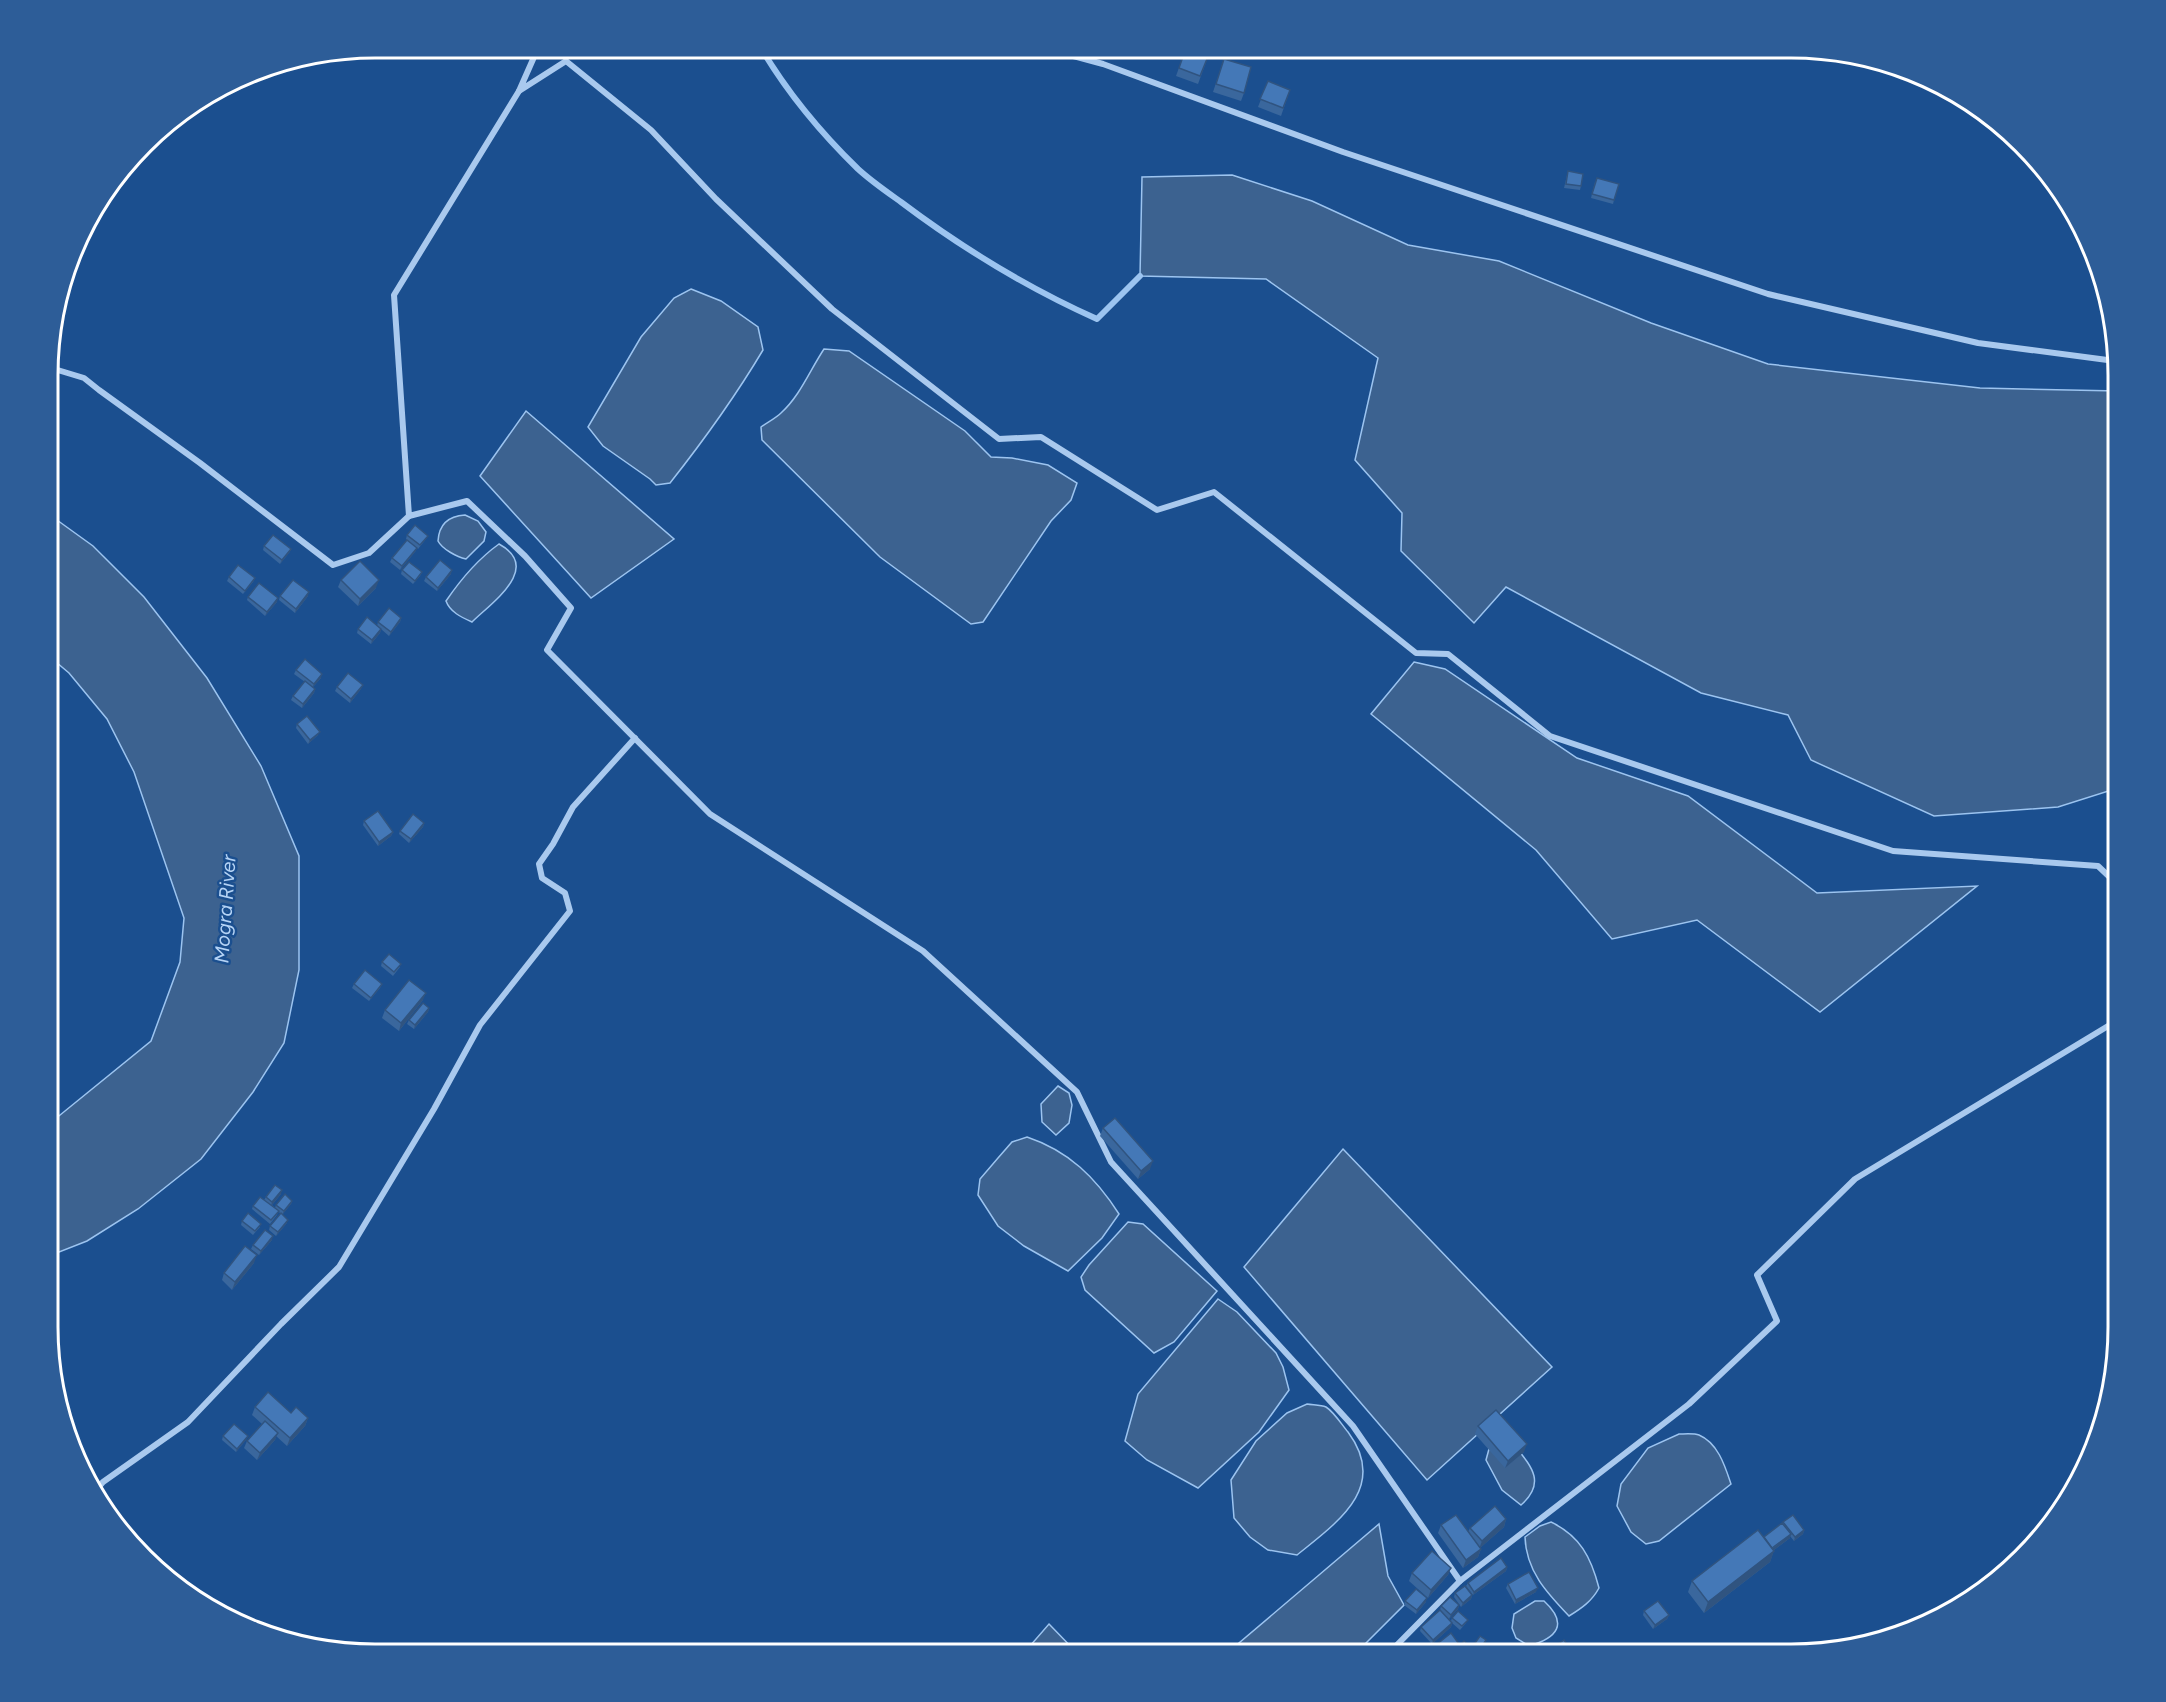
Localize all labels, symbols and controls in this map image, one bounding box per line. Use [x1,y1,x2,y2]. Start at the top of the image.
water label: Mogra River [209,853,241,964]

